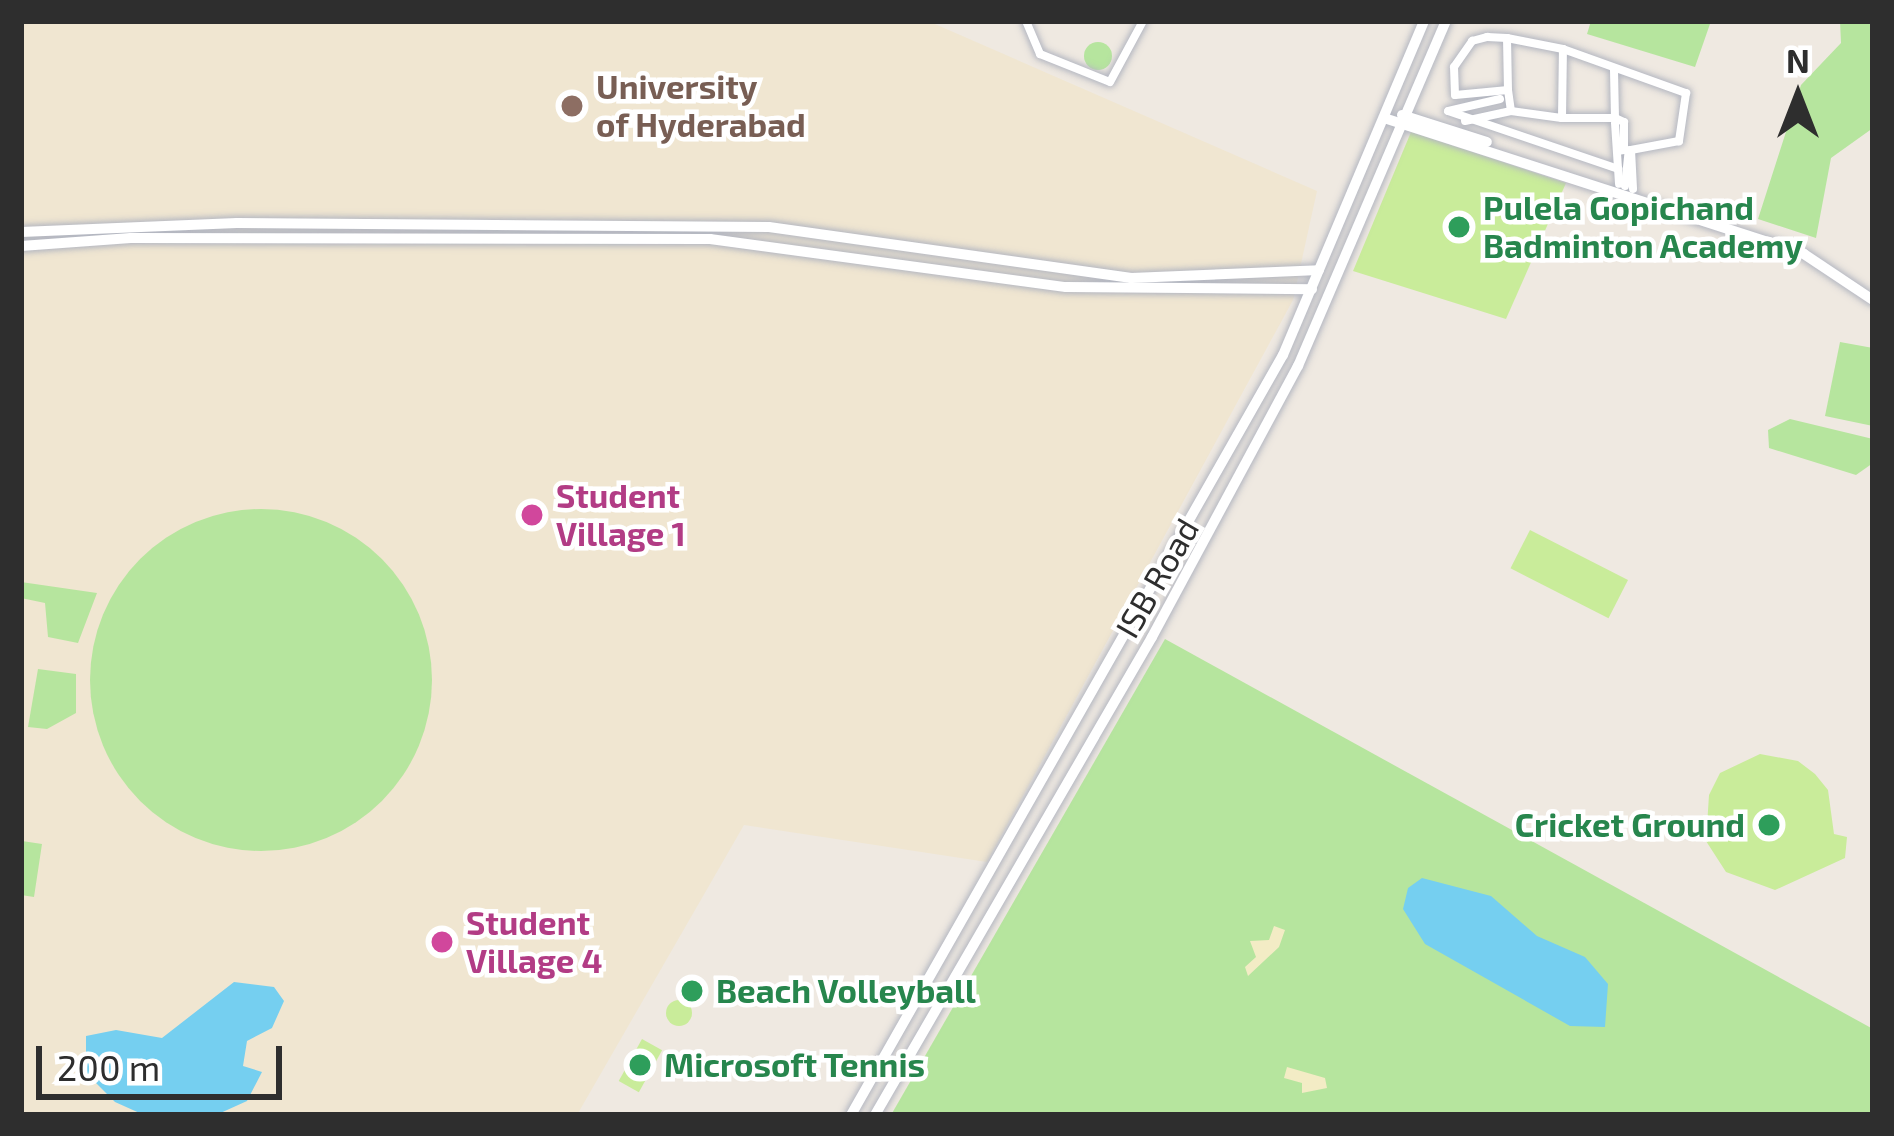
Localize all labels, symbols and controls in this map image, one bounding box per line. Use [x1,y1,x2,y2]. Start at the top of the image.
north arrow [1738,36,1858,156]
text: N [1786,40,1810,80]
place label: University of Hyderabad [596,67,806,145]
marker: University of Hyderabad [559,93,585,119]
place label: Pulela Gopichand Badminton Academy [1483,188,1804,266]
marker: Pulela Gopichand Badminton Academy [1446,214,1472,240]
place label: Student Village 1 [556,476,686,554]
marker: Student Village 1 [519,502,545,528]
street label: ISB Road [1107,511,1207,645]
place label: Cricket Ground [1515,805,1745,845]
marker: Cricket Ground [1756,812,1782,838]
place label: Student Village 4 [466,903,602,981]
marker: Student Village 4 [429,929,455,955]
place label: Beach Volleyball [716,971,976,1011]
marker: Beach Volleyball [679,978,705,1004]
scale bar [42,1022,288,1096]
text: 200 m [57,1045,160,1088]
place label: Microsoft Tennis [664,1045,926,1085]
marker: Microsoft Tennis [627,1052,653,1078]

